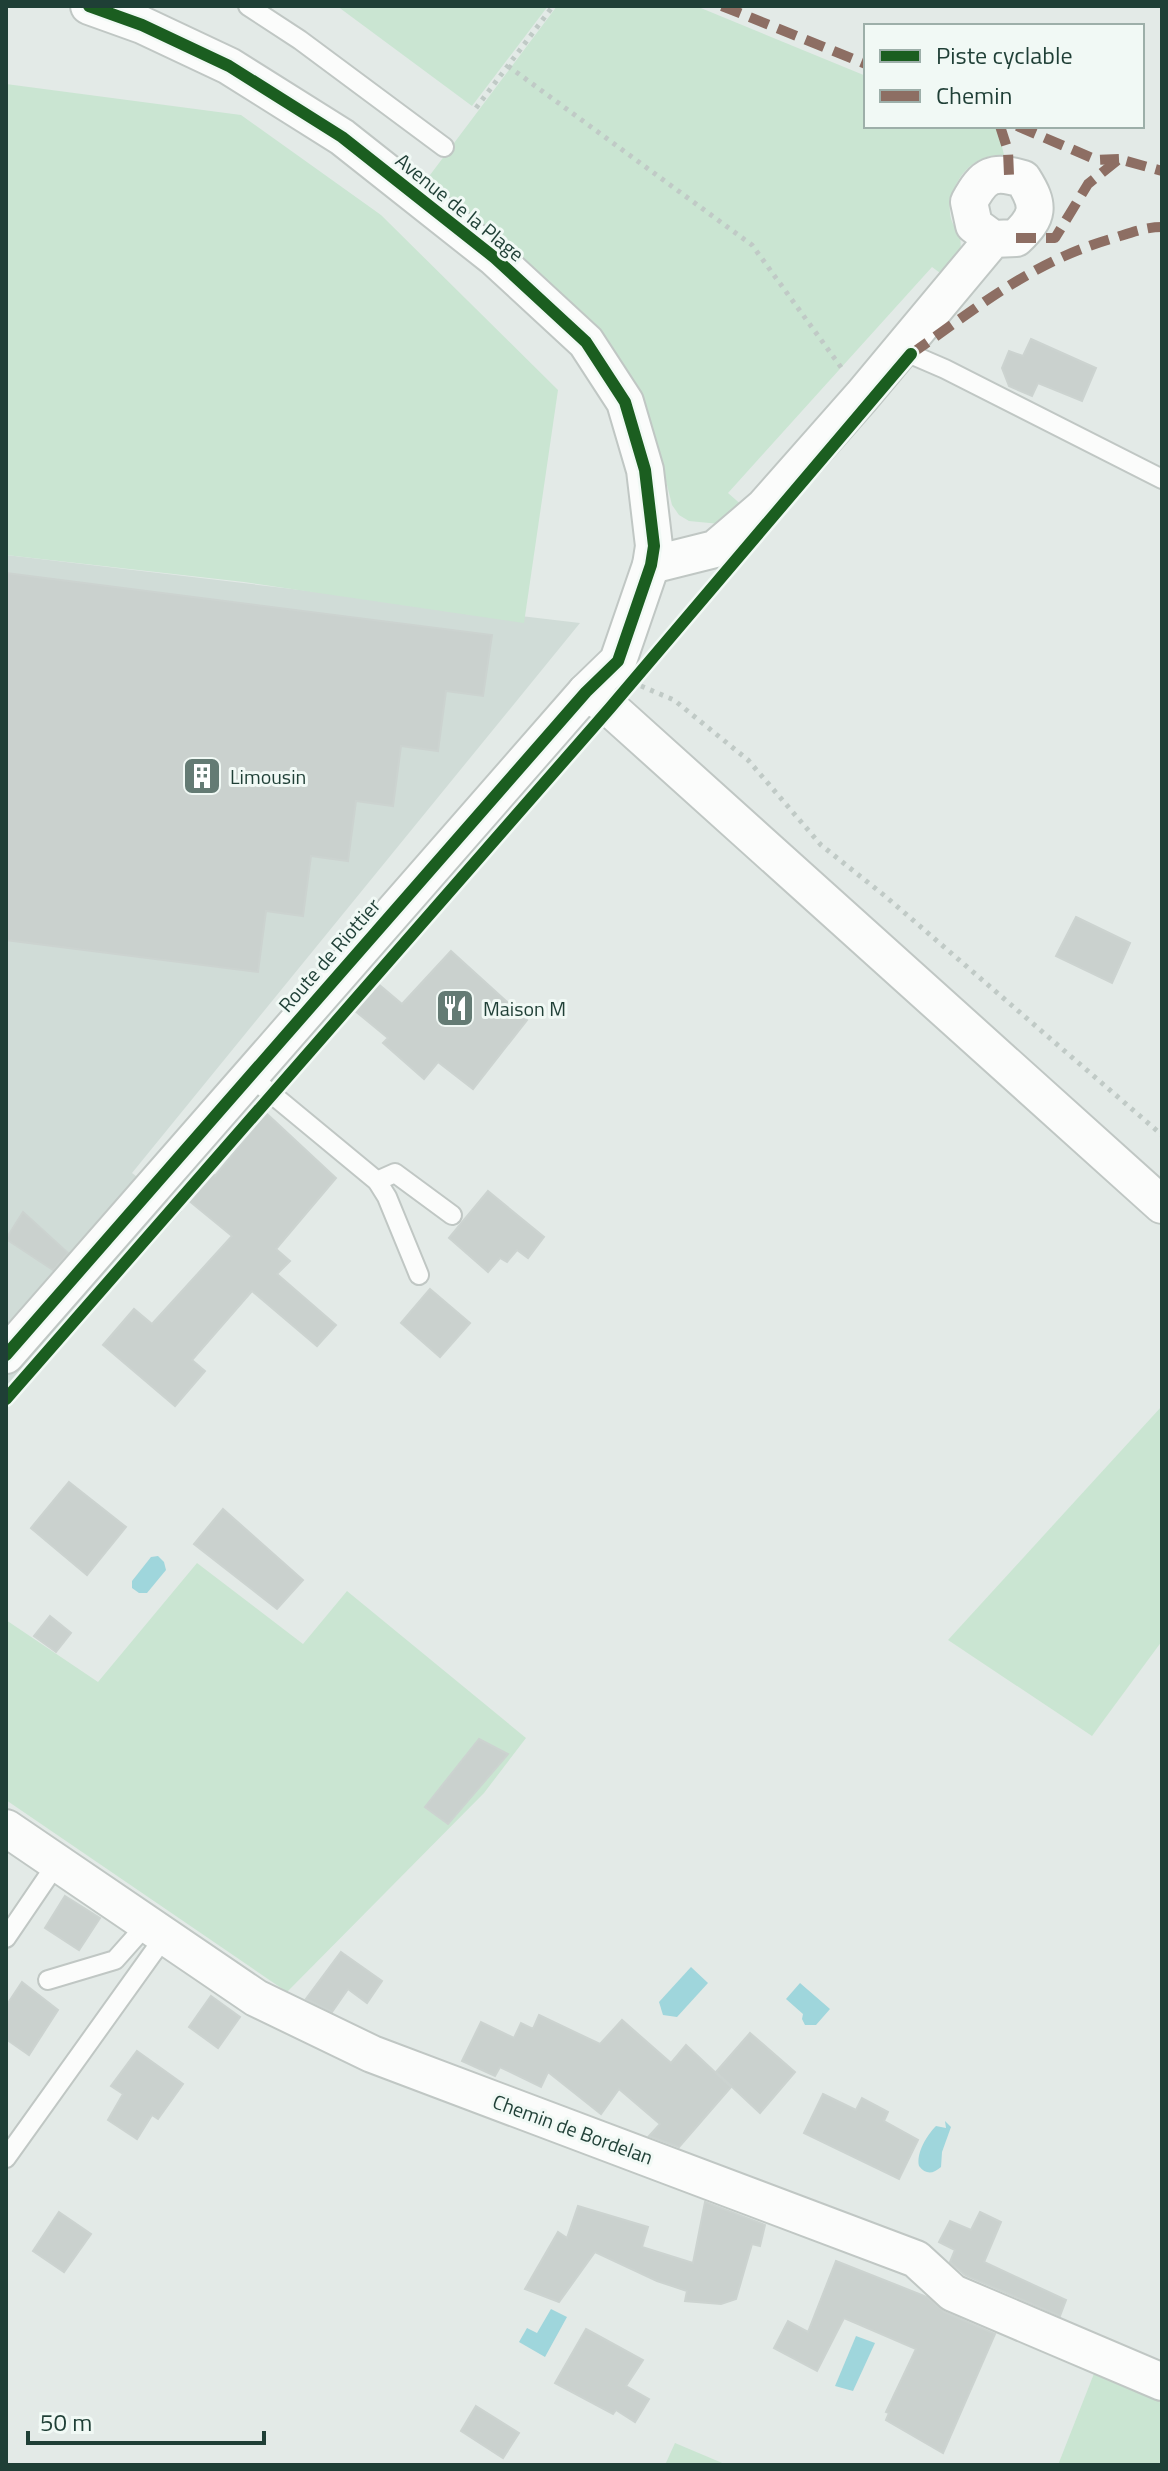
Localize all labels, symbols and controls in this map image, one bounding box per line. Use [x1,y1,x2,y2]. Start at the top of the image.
legend [864,24,1144,128]
text: Piste cyclable [936,37,1073,73]
text: Chemin [936,77,1012,113]
street label: Avenue de la Plage [389,145,531,269]
building icon: Limousin [181,755,223,797]
place label: Limousin [230,761,306,792]
street label: Route de Riottier [271,891,388,1019]
restaurant icon: Maison M [434,987,476,1029]
place label: Maison M [483,993,566,1024]
street label: Chemin de Bordelan [488,2086,658,2172]
scale bar [28,2395,264,2445]
text: 50 m [40,2404,92,2440]

